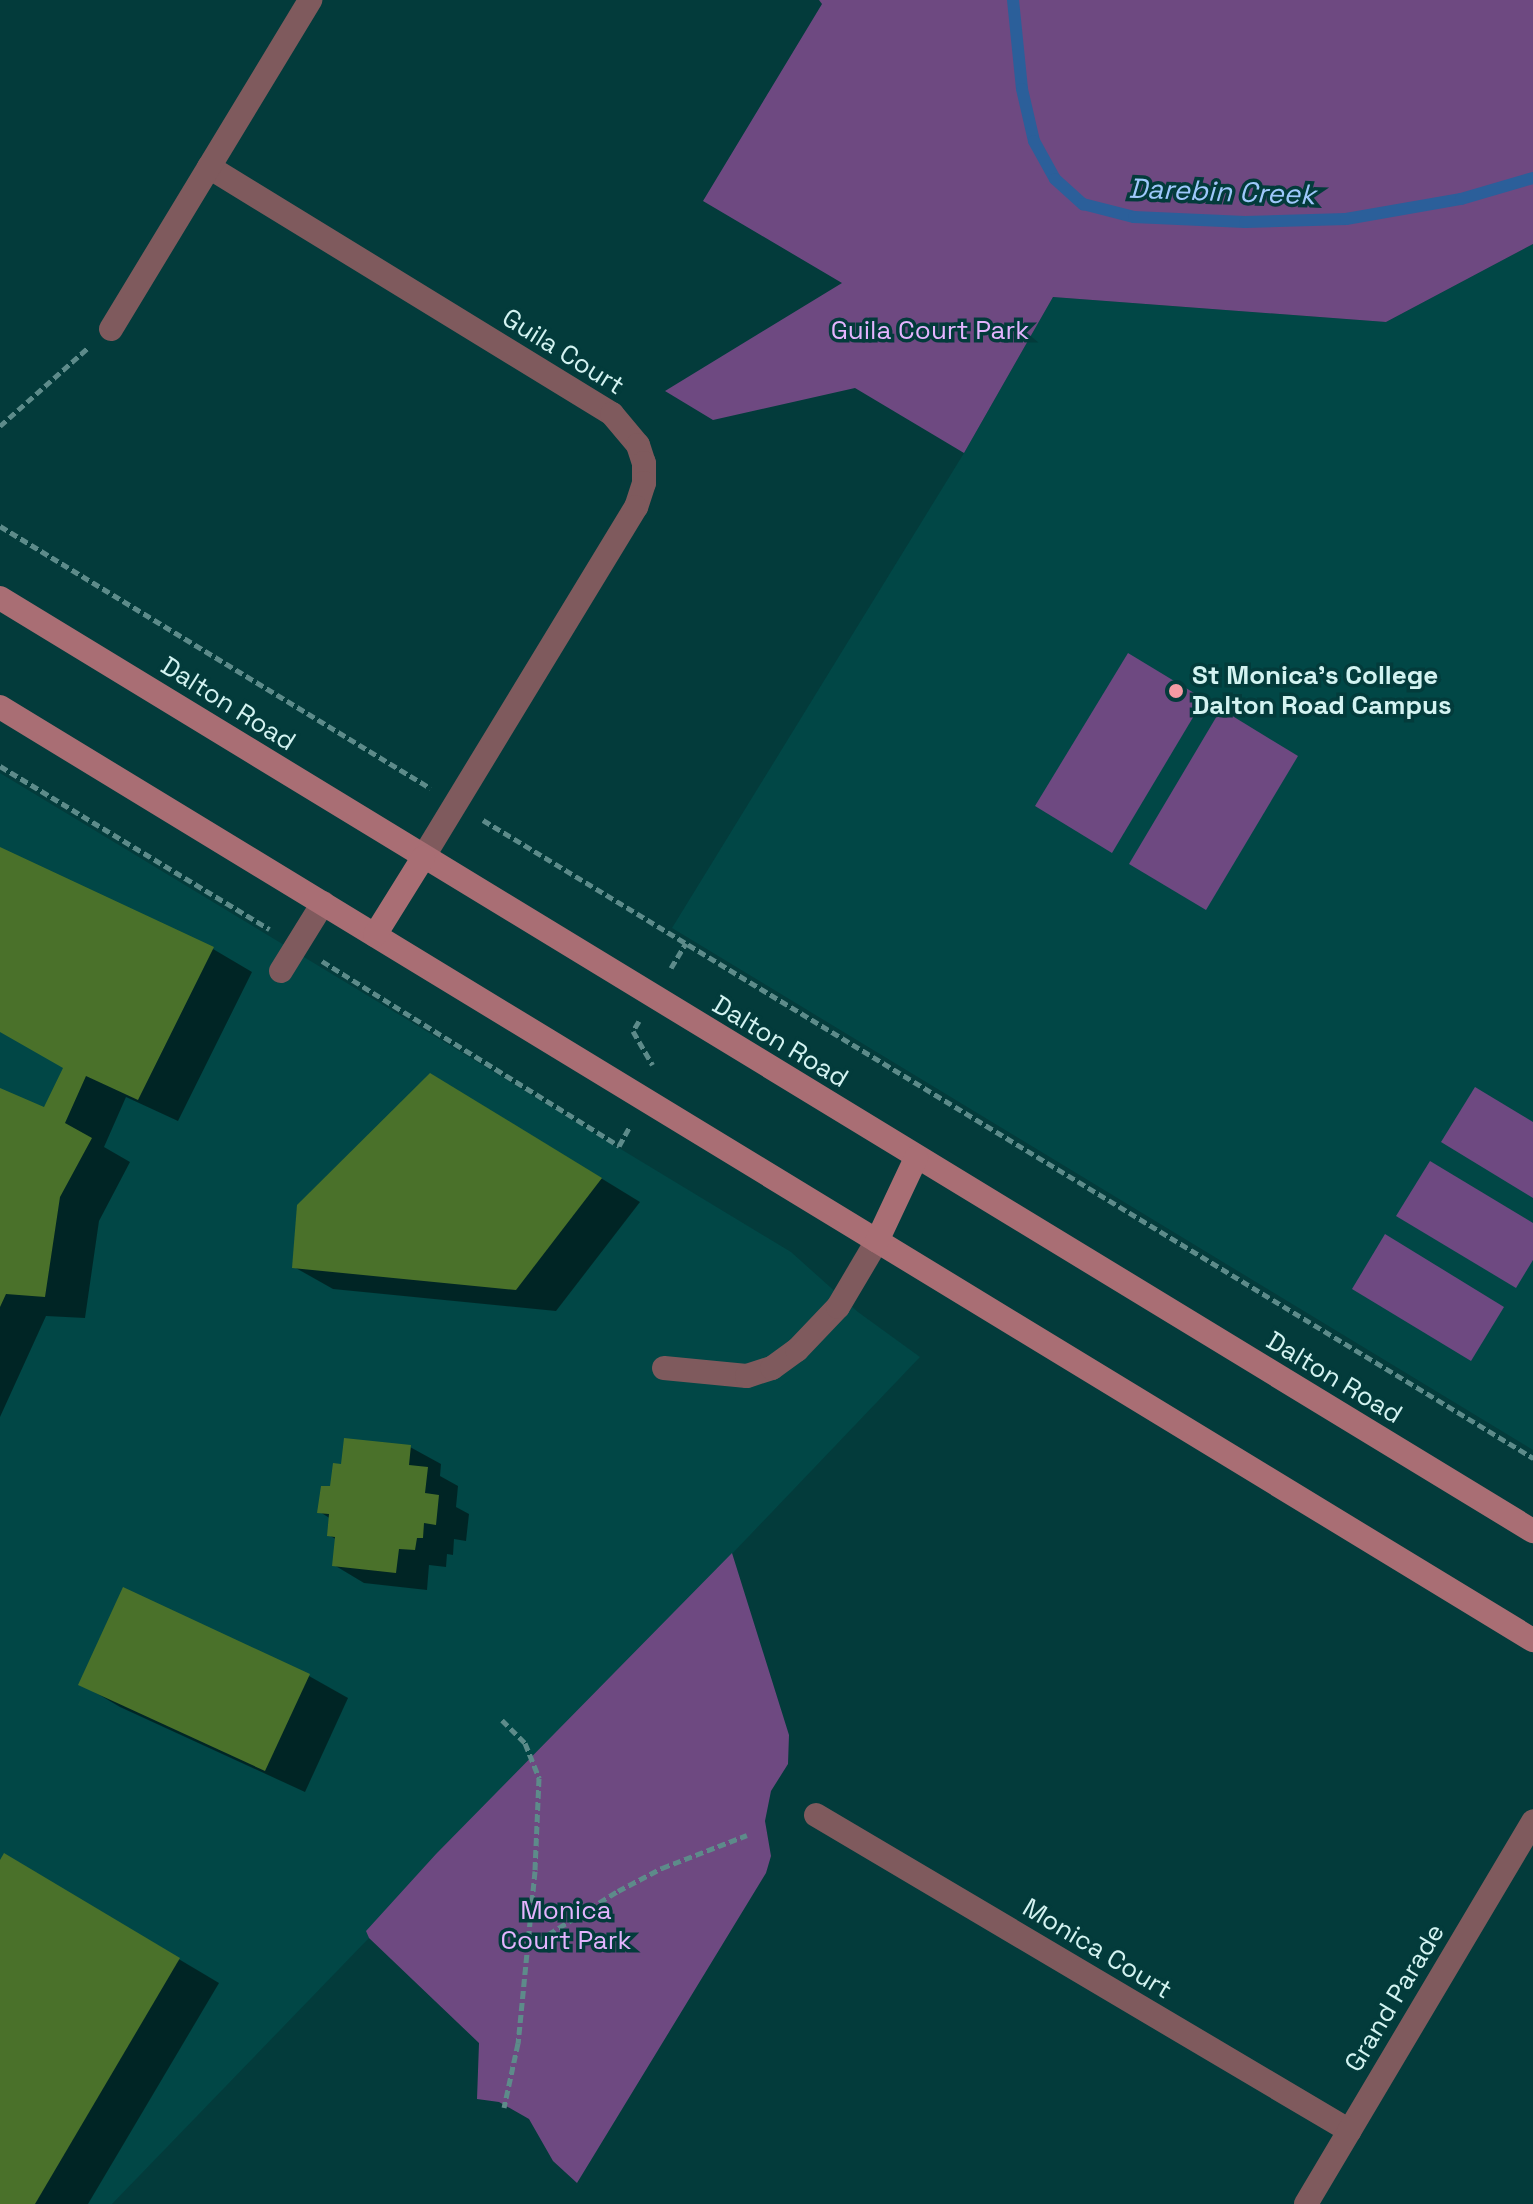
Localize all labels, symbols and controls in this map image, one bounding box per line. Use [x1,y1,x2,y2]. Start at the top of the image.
water label: Darebin Creek [1128,171,1316,211]
street label: Guila Court [496,302,630,402]
park label: Guila Court Park [831,315,1029,347]
street label: Dalton Road [155,650,301,758]
place label: St Monica's College Dalton Road Campus [1192,660,1452,722]
marker: St Monica's College Dalton Road Campus [1167,682,1185,700]
street label: Dalton Road [707,989,853,1095]
street label: Dalton Road [1261,1325,1407,1431]
street label: Monica Court [1017,1892,1177,2006]
park label: Monica Court Park [500,1895,632,1956]
street label: Grand Parade [1339,1918,1451,2078]

